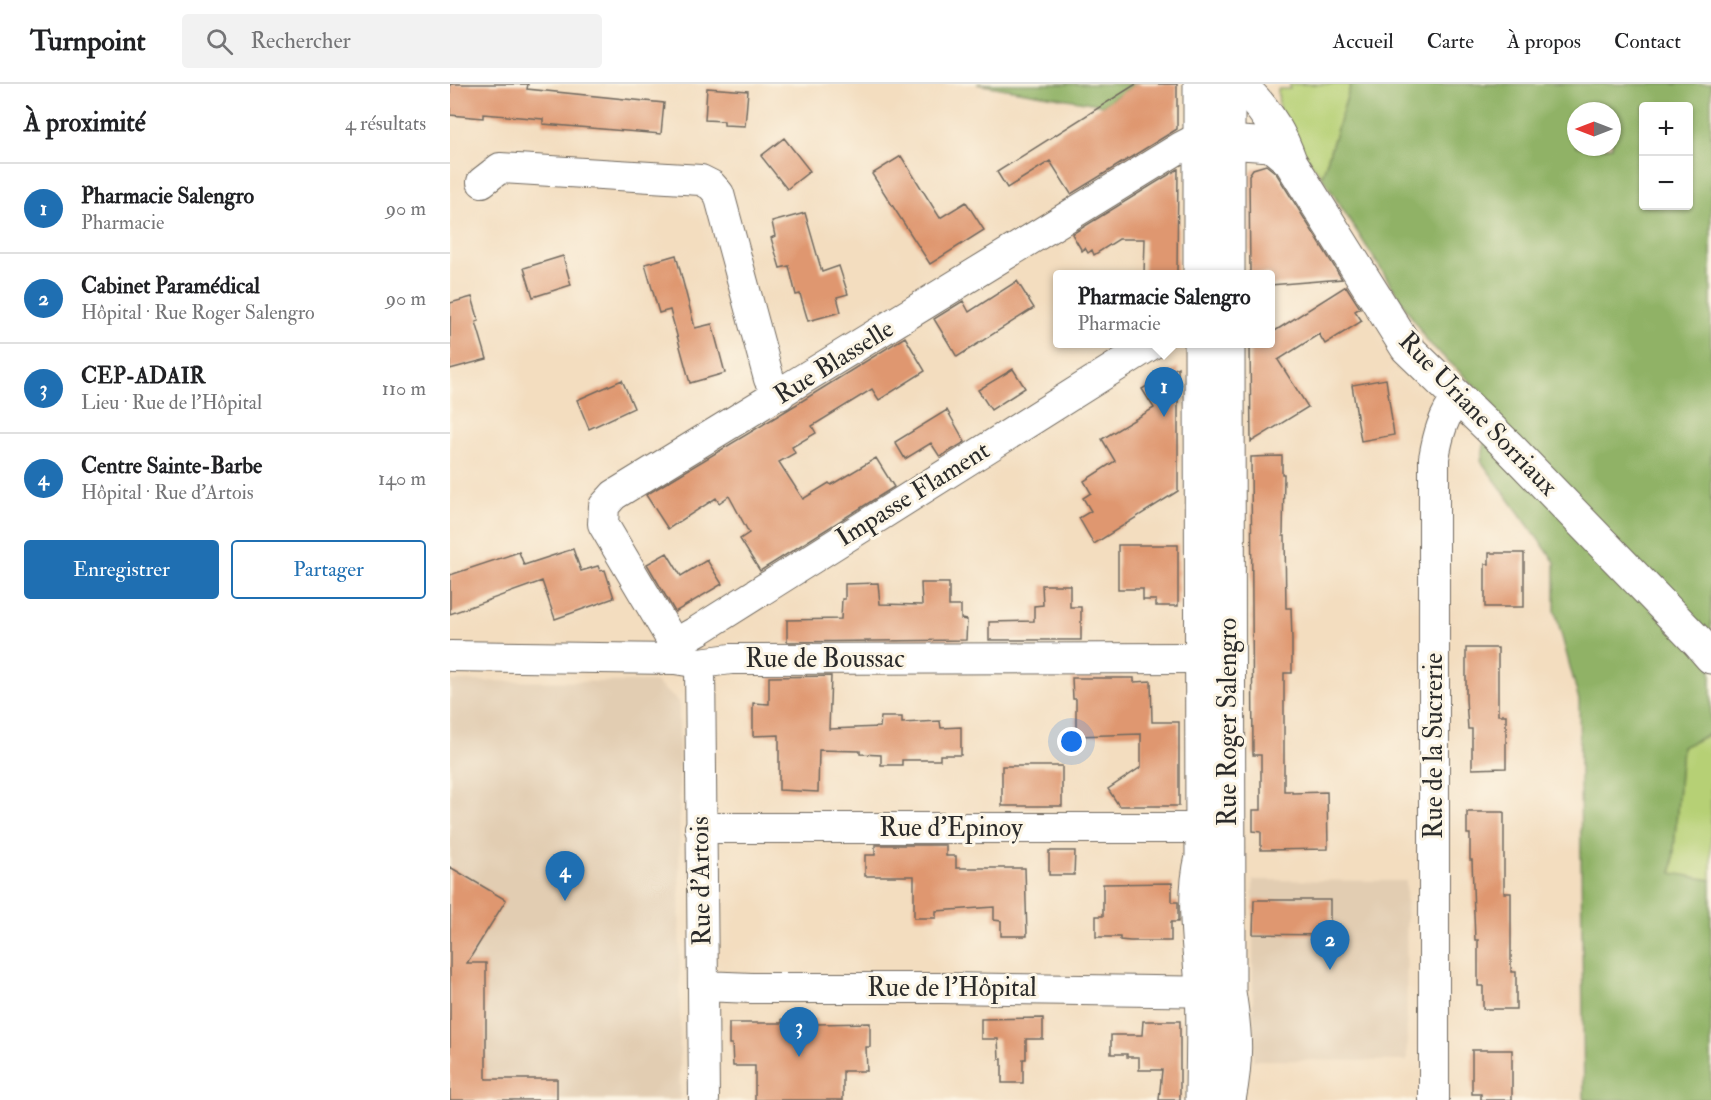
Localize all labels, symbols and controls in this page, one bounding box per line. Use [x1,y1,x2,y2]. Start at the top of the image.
search box [182,14,602,68]
text: Turnpoint [30,24,146,59]
icon: search [203,25,236,58]
text: Rechercher [251,27,351,55]
text: Accueil [1333,28,1394,55]
text: Carte [1427,28,1474,55]
text: À propos [1507,28,1581,55]
text: Contact [1614,28,1681,55]
north arrow [1567,102,1621,156]
map controls [1639,102,1693,210]
button: + [1639,102,1693,156]
text: À proximité [24,107,146,139]
text: 4 résultats [345,111,426,136]
button: − [1639,156,1693,210]
text: Pharmacie Salengro [81,182,254,210]
text: 1 [40,196,47,221]
text: 90 m [386,196,426,221]
text: Pharmacie [81,210,164,235]
popup [1053,270,1275,348]
text: Cabinet Paramédical [81,272,260,300]
text: Pharmacie Salengro [1077,283,1251,311]
text: 2 [38,286,49,311]
text: 90 m [386,286,426,311]
text: Hôpital · Rue Roger Salengro [81,300,315,325]
text: Pharmacie [1077,311,1161,336]
street label: Rue Blasselle [768,313,900,411]
street label: Rue Uriane Sorriaux [1392,325,1565,503]
text: CEP-ADAIR [81,362,205,390]
pin: 1 [1144,368,1184,417]
text: 3 [40,376,47,401]
text: 110 m [382,376,426,401]
text: Lieu · Rue de l'Hôpital [81,390,262,415]
street label: Impasse Flament [830,434,996,555]
text: Centre Sainte-Barbe [81,452,262,480]
text: 4 [38,466,49,491]
text: 140 m [378,466,426,491]
text: Hôpital · Rue d'Artois [81,480,254,505]
button: Enregistrer [24,540,219,599]
button: Partager [231,540,426,599]
street label: Rue Roger Salengro [1212,618,1244,826]
street label: Rue de Boussac [745,643,905,675]
street label: Rue de la Sucrerie [1418,653,1450,839]
your location [1057,727,1086,756]
street label: Rue d'Epinoy [879,812,1023,845]
street label: Rue d'Artois [684,816,718,946]
pin: 4 [546,852,584,901]
pin: 2 [1310,920,1350,970]
street label: Rue de l'Hôpital [867,972,1037,1005]
pin: 3 [780,1008,818,1057]

